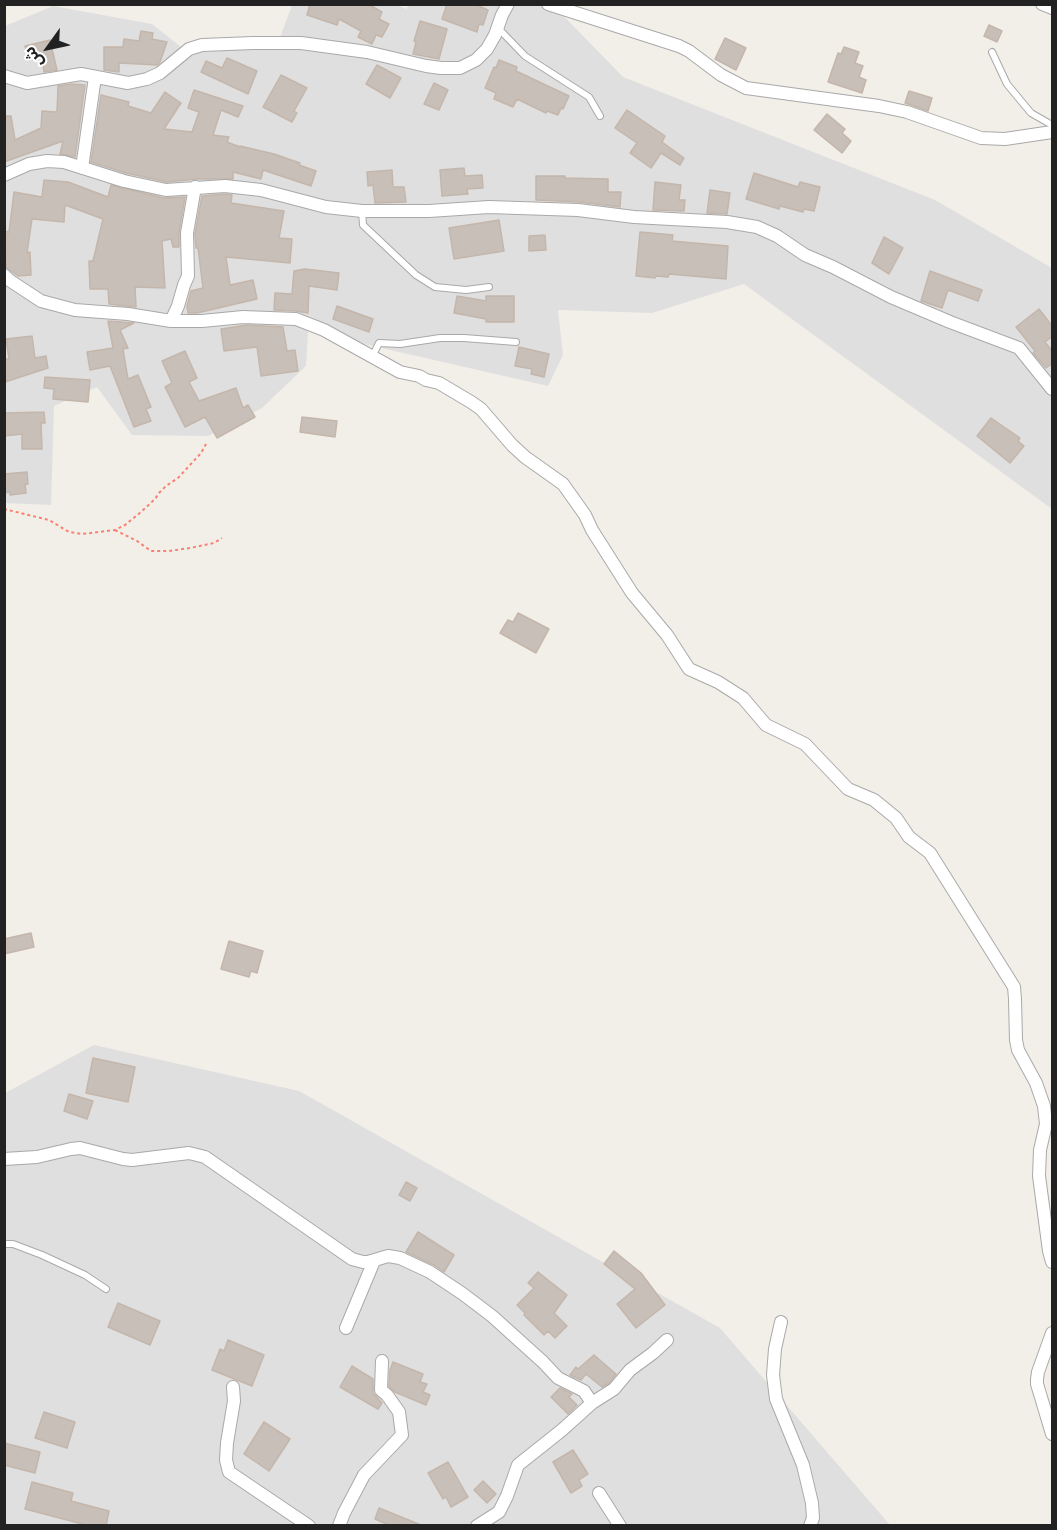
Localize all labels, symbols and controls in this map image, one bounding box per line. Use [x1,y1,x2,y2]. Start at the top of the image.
north arrow [18,18,78,78]
text: ش [19,43,47,72]

